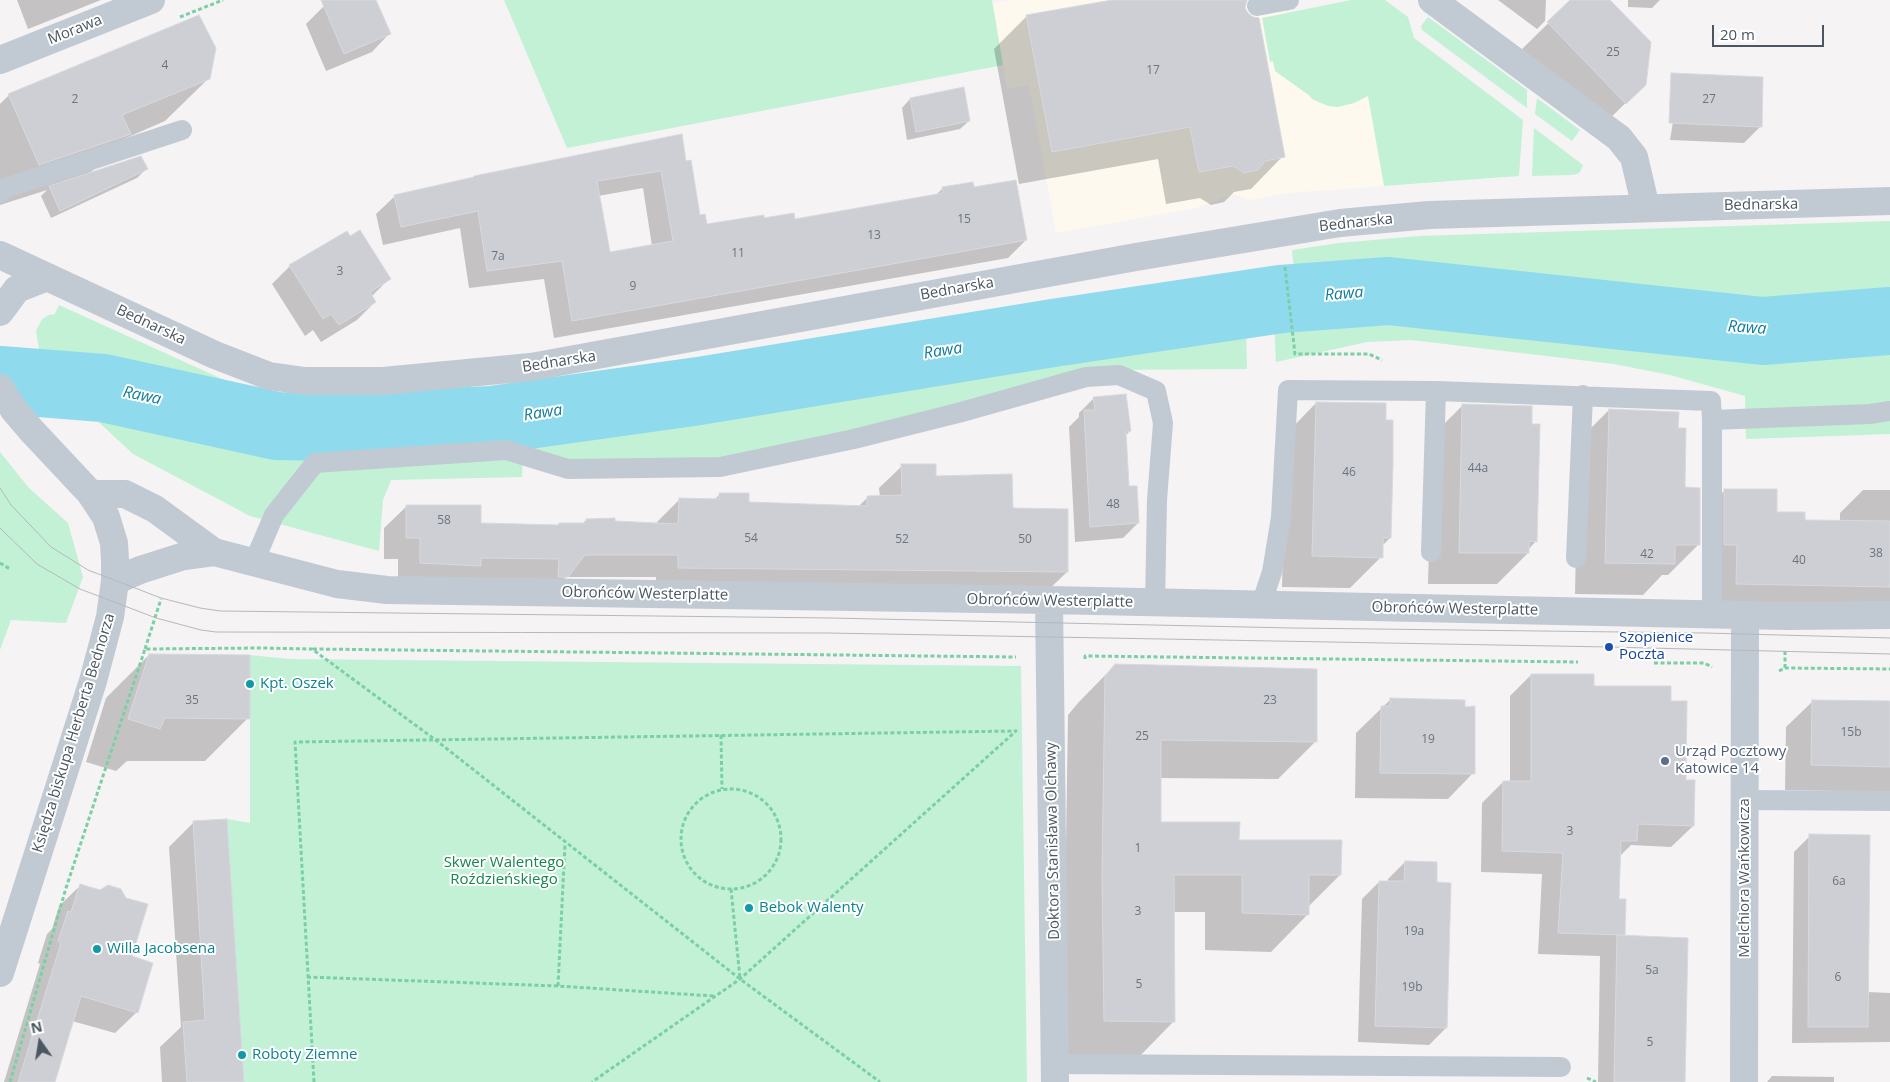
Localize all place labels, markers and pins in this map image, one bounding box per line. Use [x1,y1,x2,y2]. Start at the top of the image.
place label: Szopienice Poczta [1619,629,1693,664]
marker: Szopienice Poczta [1603,641,1615,653]
place label: Kpt. Oszek [260,675,334,693]
marker: Kpt. Oszek [244,678,256,690]
place label: Urząd Pocztowy Katowice 14 [1675,743,1786,778]
marker: Urząd Pocztowy Katowice 14 [1659,755,1671,767]
place label: Bebok Walenty [759,899,864,917]
marker: Bebok Walenty [743,902,755,914]
place label: Willa Jacobsena [107,940,215,958]
marker: Willa Jacobsena [91,943,103,955]
place label: Roboty Ziemne [252,1046,358,1064]
marker: Roboty Ziemne [236,1049,248,1061]

